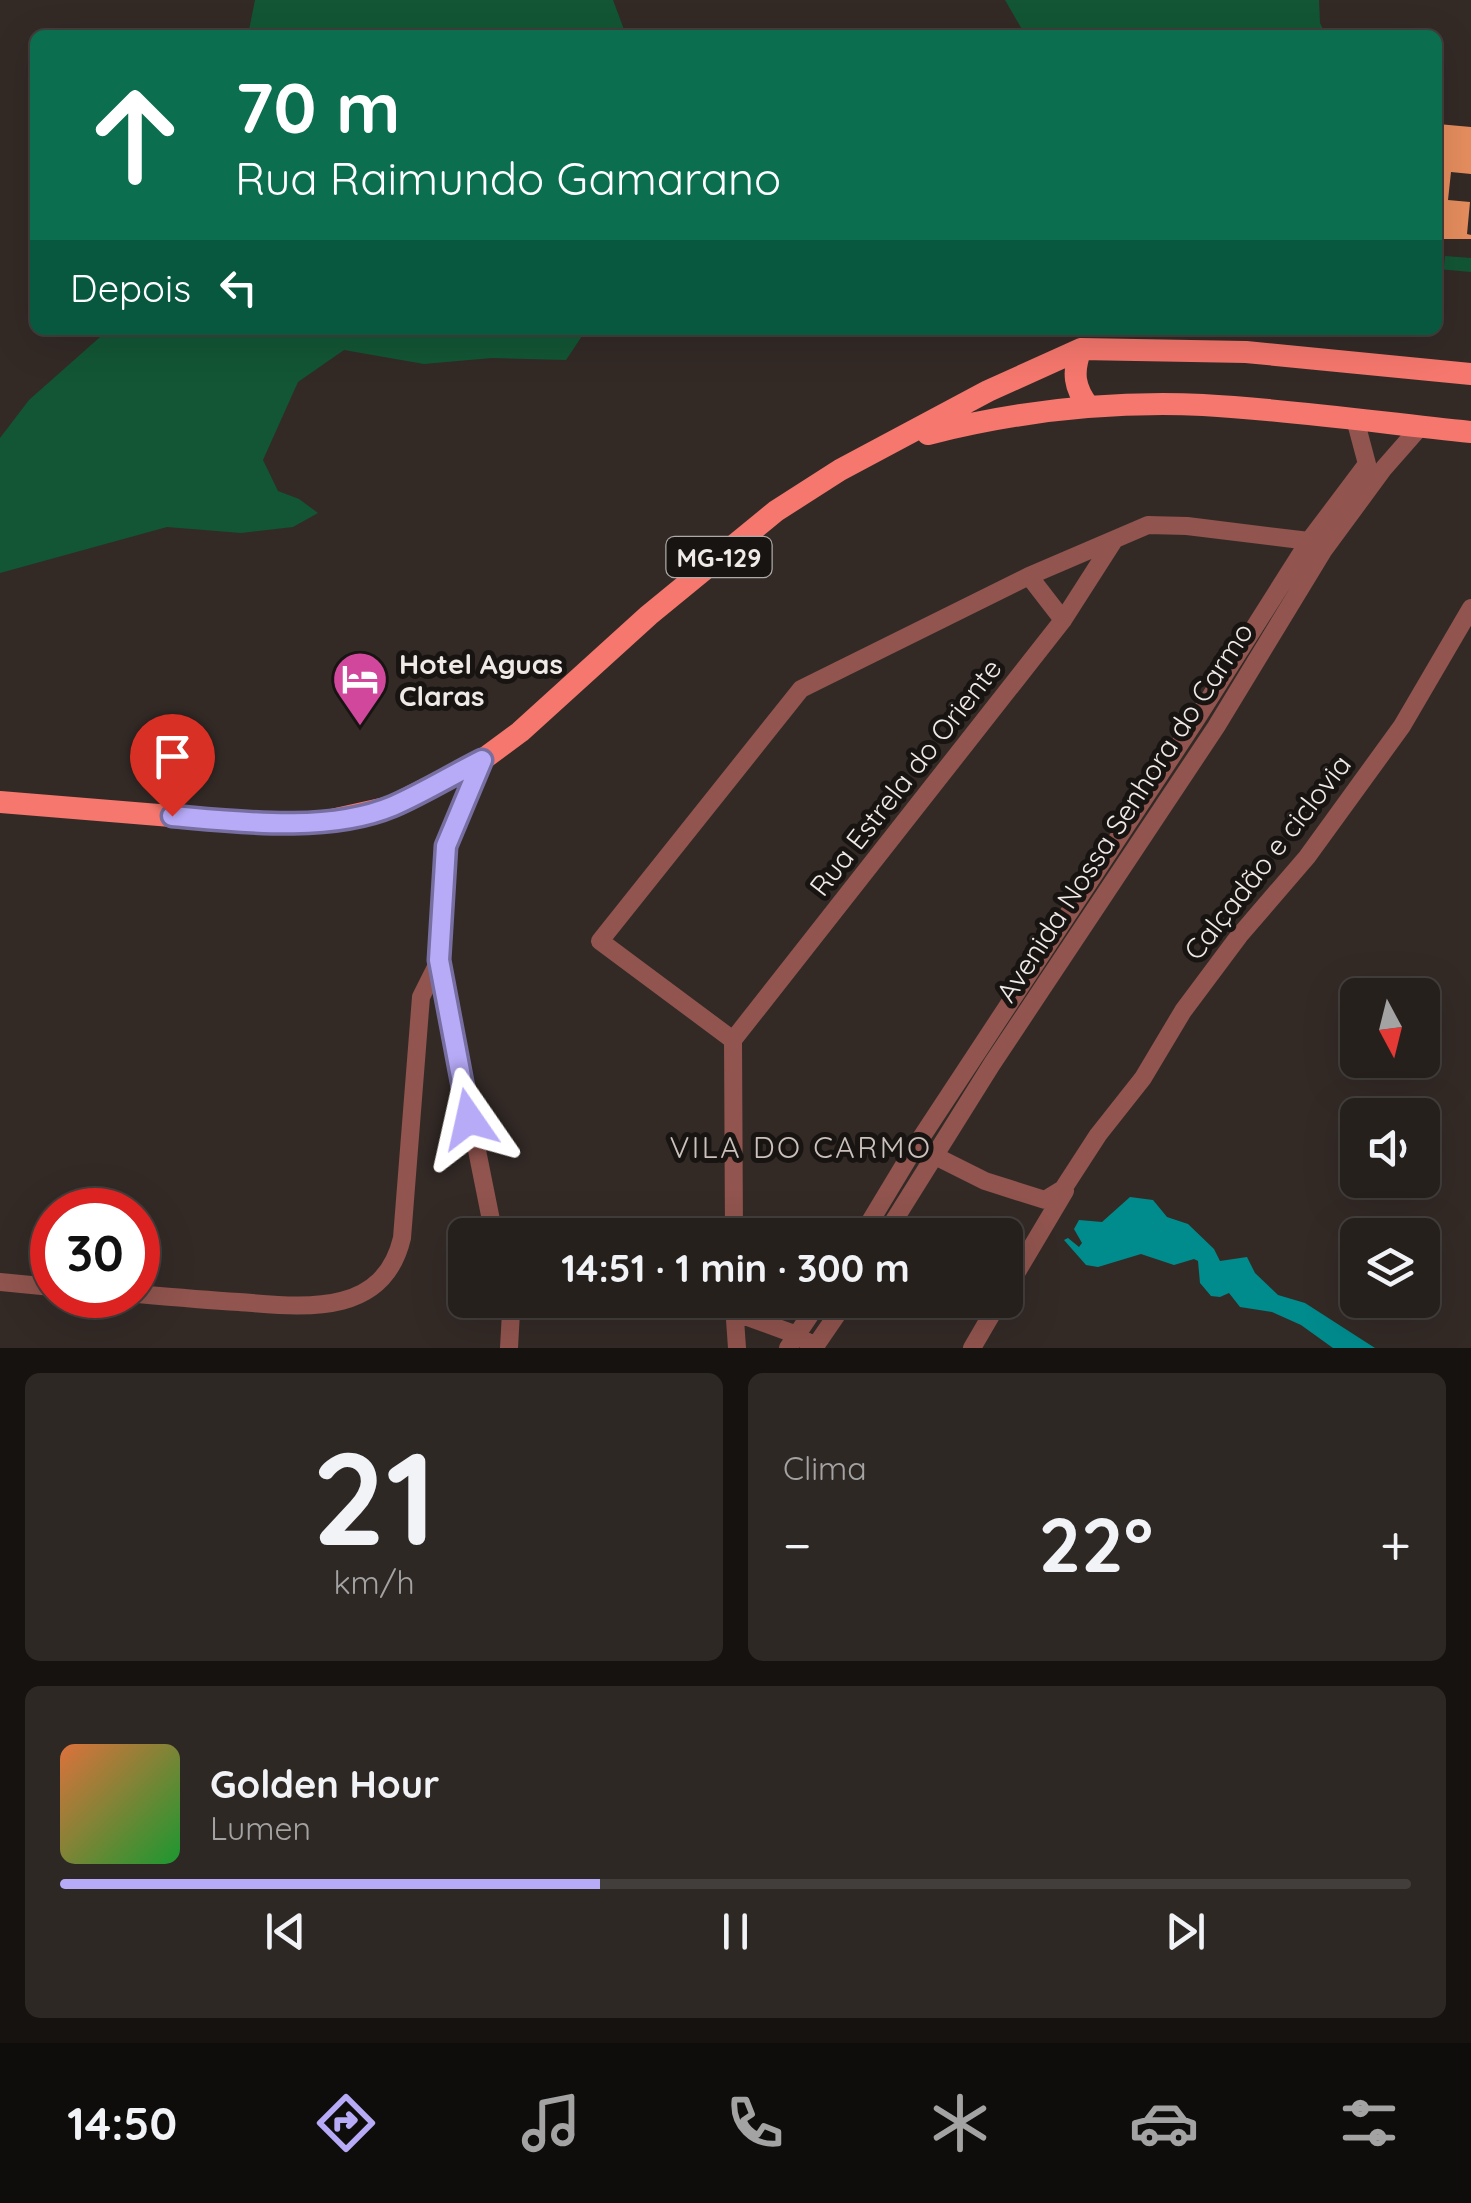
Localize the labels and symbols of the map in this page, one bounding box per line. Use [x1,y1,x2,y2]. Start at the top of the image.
road number: MG-129 [666,537,772,577]
street label: Avenida Nossa Senhora do Carmo [988,616,1260,1008]
place label: Hotel Aguas Claras [399,646,563,713]
hotel icon: Hotel Aguas Claras [330,649,390,728]
street label: Rua Estrela do Oriente [801,651,1009,903]
pin [130,714,215,817]
street label: Calçadão e ciclovia [1176,747,1358,967]
north arrow [1340,978,1440,1078]
position arrow [417,1067,521,1171]
district label: VILA DO CARMO [669,1128,933,1166]
speed limit sign: 30 [30,1188,160,1318]

